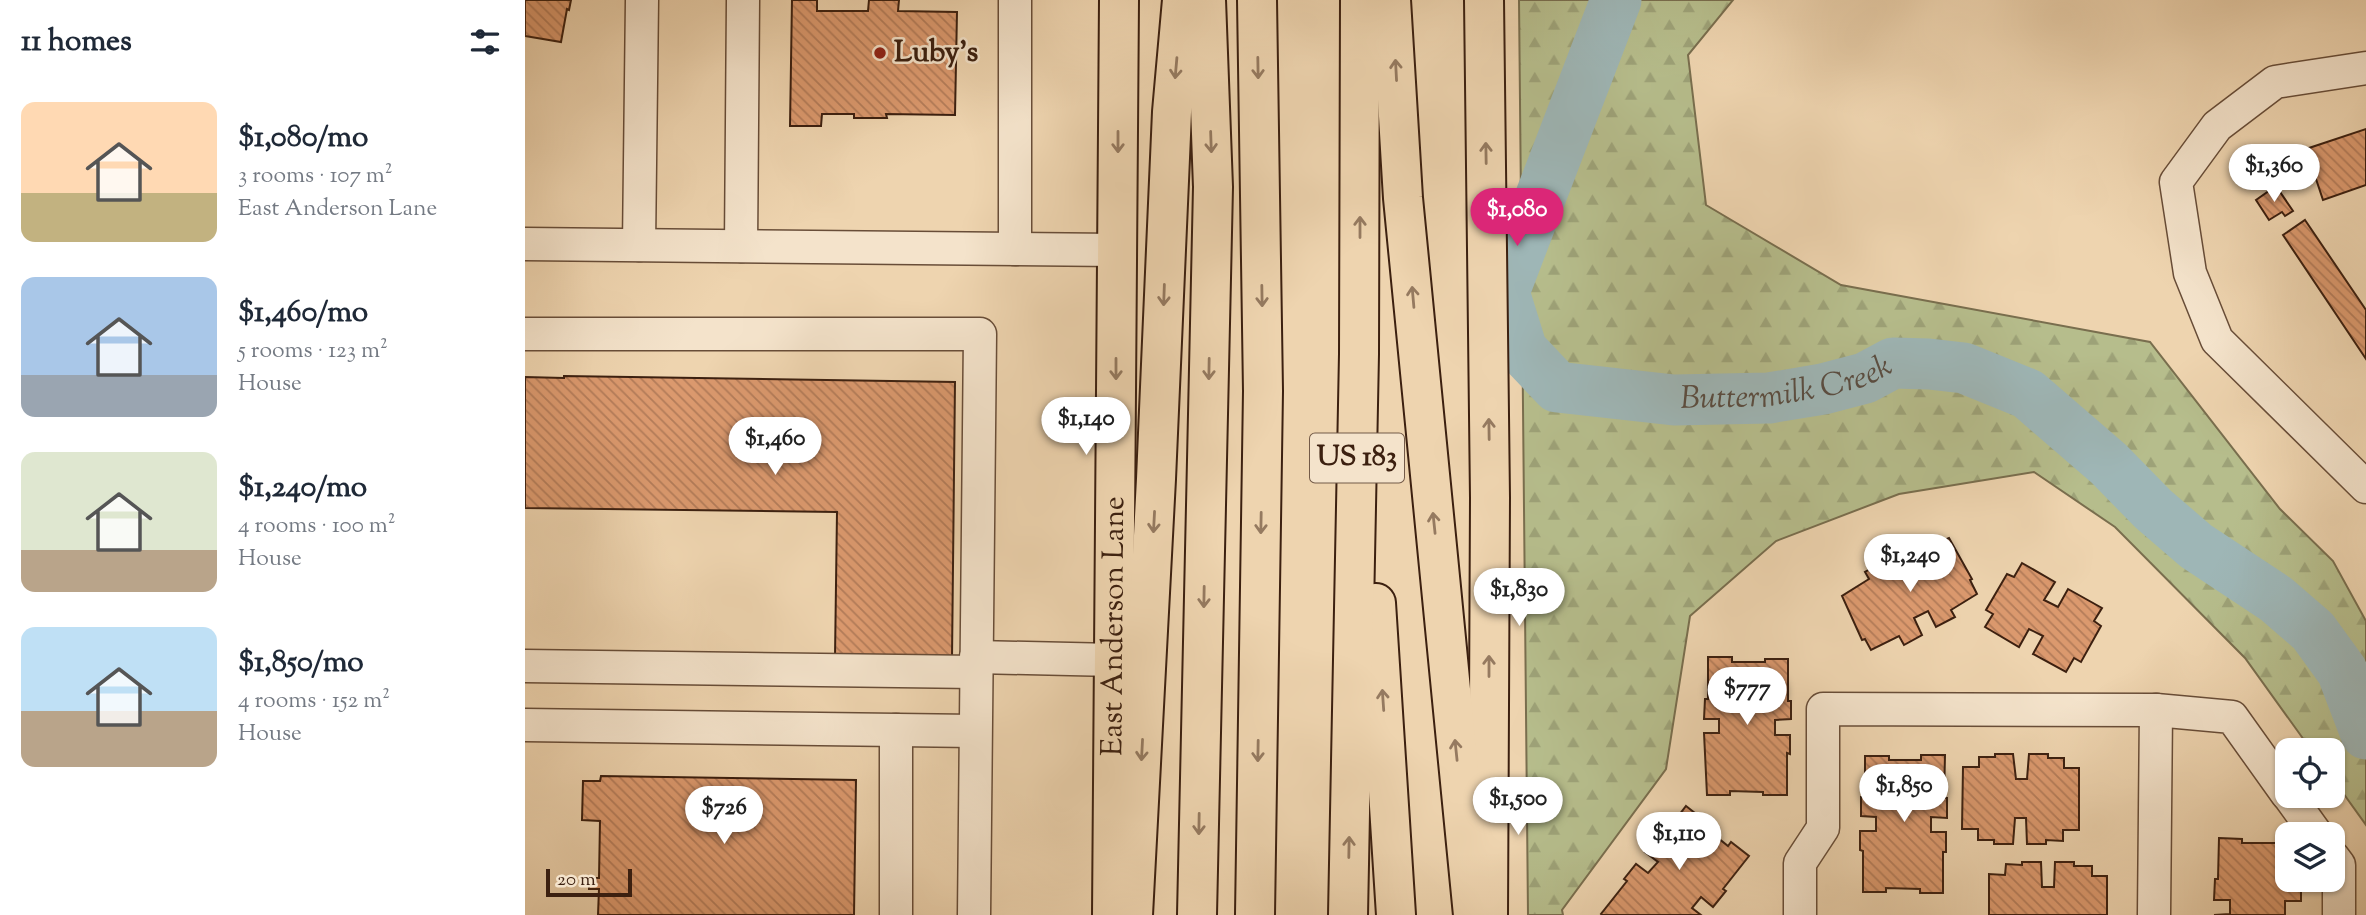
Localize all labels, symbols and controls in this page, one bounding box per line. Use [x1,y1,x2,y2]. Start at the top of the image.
text: 11 homes [21,21,132,64]
icon: filters [466,23,504,61]
place label: Luby’s [894,32,979,75]
marker: Luby’s [872,45,888,61]
one-way arrow [1169,56,1182,79]
one-way arrow [1251,56,1265,79]
one-way arrow [1389,59,1402,82]
text: $1,080/mo [238,117,368,160]
icon: home [77,130,161,214]
one-way arrow [1111,130,1125,153]
one-way arrow [1205,130,1218,153]
one-way arrow [1479,142,1493,165]
pin: $1,360 [2217,144,2331,204]
text: $1,360 [2245,150,2303,183]
text: 3 rooms · 107 m² [238,160,393,193]
pin: $1,080 [1460,188,1574,248]
text: East Anderson Lane [238,193,437,226]
text: $1,080 [1487,194,1548,227]
one-way arrow [1353,216,1367,239]
one-way arrow [1158,283,1171,306]
one-way arrow [1255,284,1269,307]
one-way arrow [1406,286,1419,308]
text: $1,460/mo [238,292,368,335]
icon: home [77,305,161,389]
text: 5 rooms · 123 m² [238,335,388,368]
water label: Buttermilk Creek [1680,344,1901,423]
one-way arrow [1109,357,1123,380]
one-way arrow [1202,357,1216,380]
text: House [238,368,302,401]
pin: $1,140 [1029,398,1143,457]
text: $1,140 [1057,403,1115,436]
pin: $1,460 [718,418,832,477]
one-way arrow [1482,418,1496,441]
text: $1,460 [745,423,805,456]
road number: US 183 [1310,434,1404,482]
text: $1,240/mo [238,467,367,510]
icon: home [77,480,161,564]
street label: East Anderson Lane [1092,496,1137,756]
text: 4 rooms · 100 m² [238,510,396,543]
one-way arrow [1147,511,1160,533]
one-way arrow [1255,511,1268,534]
one-way arrow [1427,512,1440,535]
pin: $1,240 [1853,534,1967,594]
text: $1,240 [1880,540,1940,573]
text: House [238,543,302,576]
pin: $1,830 [1462,568,1576,628]
text: $1,830 [1490,574,1548,607]
one-way arrow [1197,585,1211,608]
text: $1,850/mo [238,642,364,685]
icon: home [77,655,161,739]
one-way arrow [1482,655,1496,678]
pin: $777 [1706,668,1788,727]
text: $777 [1724,673,1770,706]
text: 4 rooms · 152 m² [238,685,390,718]
one-way arrow [1376,689,1389,712]
text: House [238,718,302,751]
one-way arrow [1136,738,1149,761]
map controls [2275,738,2345,892]
button: locate [2275,738,2345,808]
one-way arrow [1251,739,1265,762]
one-way arrow [1450,739,1463,761]
pin: $1,850 [1847,764,1961,824]
text: $1,850 [1875,770,1933,803]
pin: $1,500 [1461,778,1575,837]
text: $1,500 [1489,783,1547,816]
pin: $726 [683,786,765,846]
text: $726 [701,792,747,825]
one-way arrow [1192,812,1206,835]
pin: $1,110 [1622,812,1736,872]
text: $1,110 [1652,818,1706,851]
button: layers [2275,822,2345,892]
one-way arrow [1342,836,1356,859]
scale bar [546,866,632,898]
text: 20 m [557,867,596,894]

